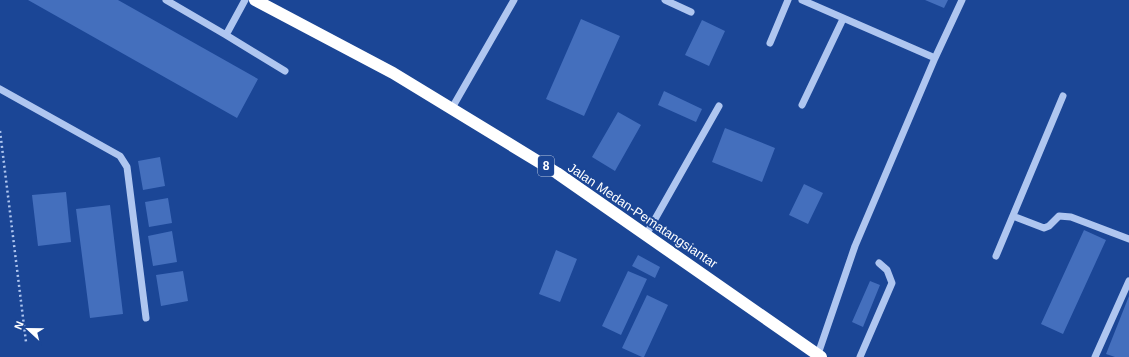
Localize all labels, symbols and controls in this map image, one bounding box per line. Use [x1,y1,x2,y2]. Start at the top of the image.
road number: 8 [538,156,554,176]
street label: Jalan Medan-Pematangsiantar [565,160,721,272]
north arrow [8,309,48,349]
text: N [12,319,26,331]

